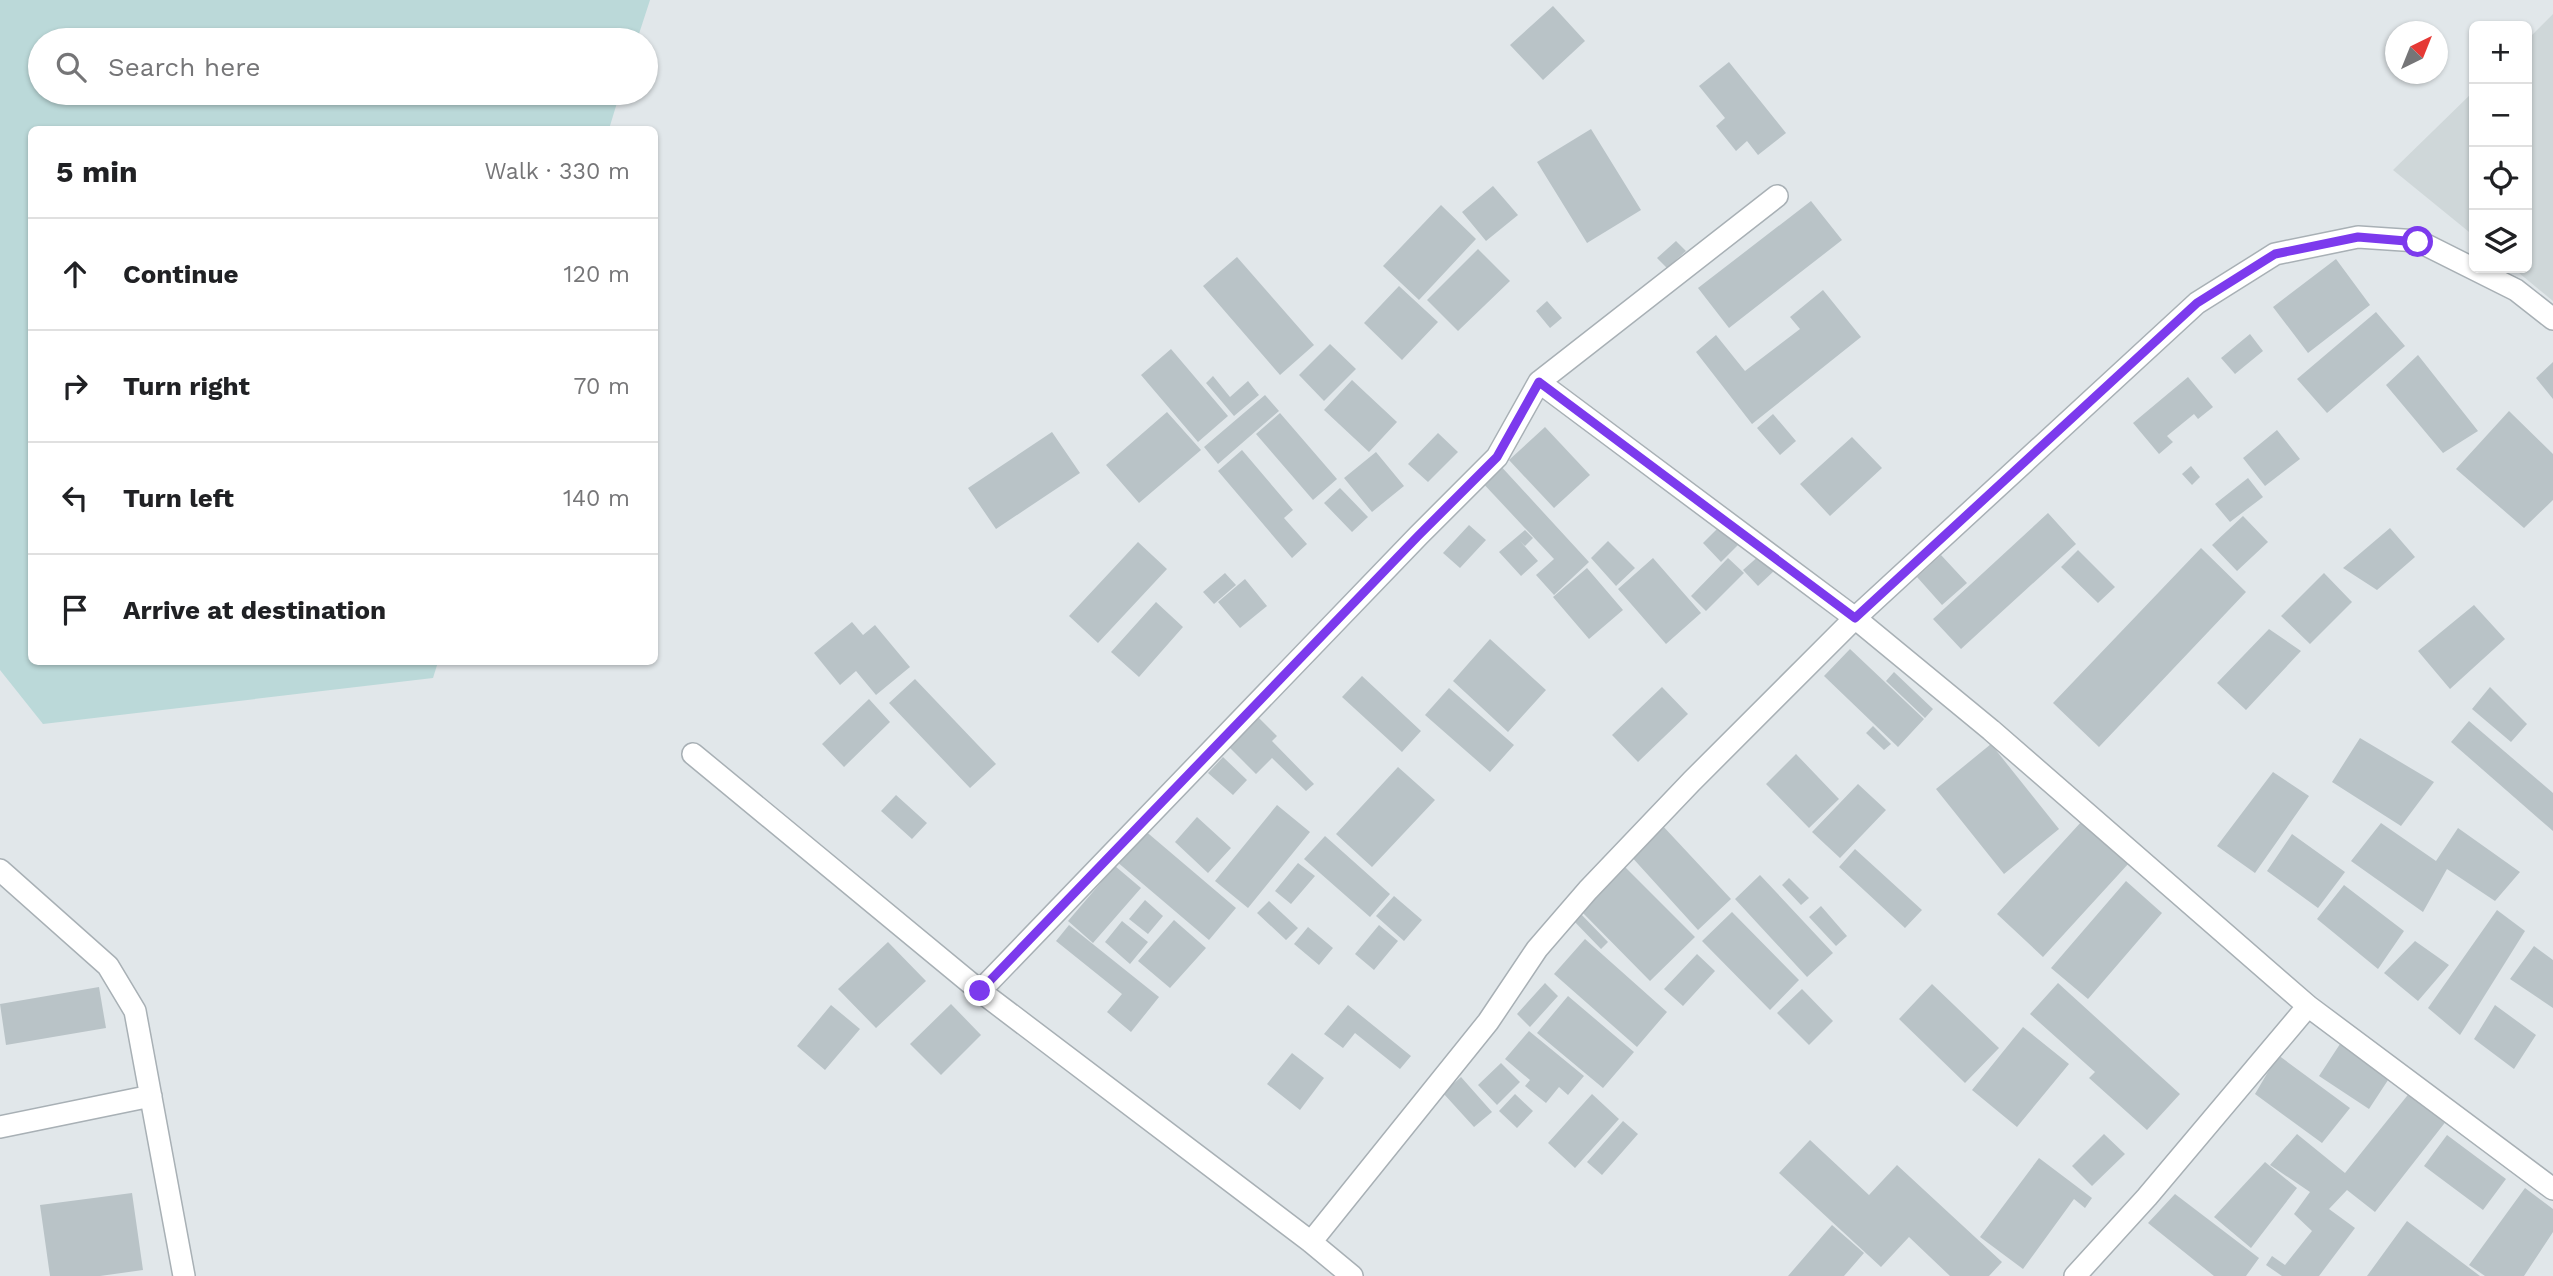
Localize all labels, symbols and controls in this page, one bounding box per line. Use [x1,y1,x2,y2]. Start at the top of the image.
north arrow [2385,21,2448,84]
map controls [2469,21,2532,273]
button: + [2469,21,2532,84]
search box [28,28,658,105]
icon: search [52,48,90,86]
text: Search here [108,52,260,82]
button: − [2469,84,2532,147]
button: locate [2469,147,2532,210]
text: 5 min [56,154,138,189]
text: Walk · 330 m [484,158,630,185]
button: layers [2469,210,2532,273]
route start [2402,226,2433,257]
icon: ahead [56,255,94,293]
text: Continue [123,259,239,289]
text: 120 m [564,261,630,288]
icon: right [56,367,94,405]
text: Turn right [123,371,250,401]
text: 70 m [573,373,630,400]
icon: left [56,479,94,517]
text: Turn left [123,483,234,513]
text: 140 m [563,485,630,512]
icon: arrive [56,591,94,629]
text: Arrive at destination [123,595,386,625]
route end [964,975,995,1006]

